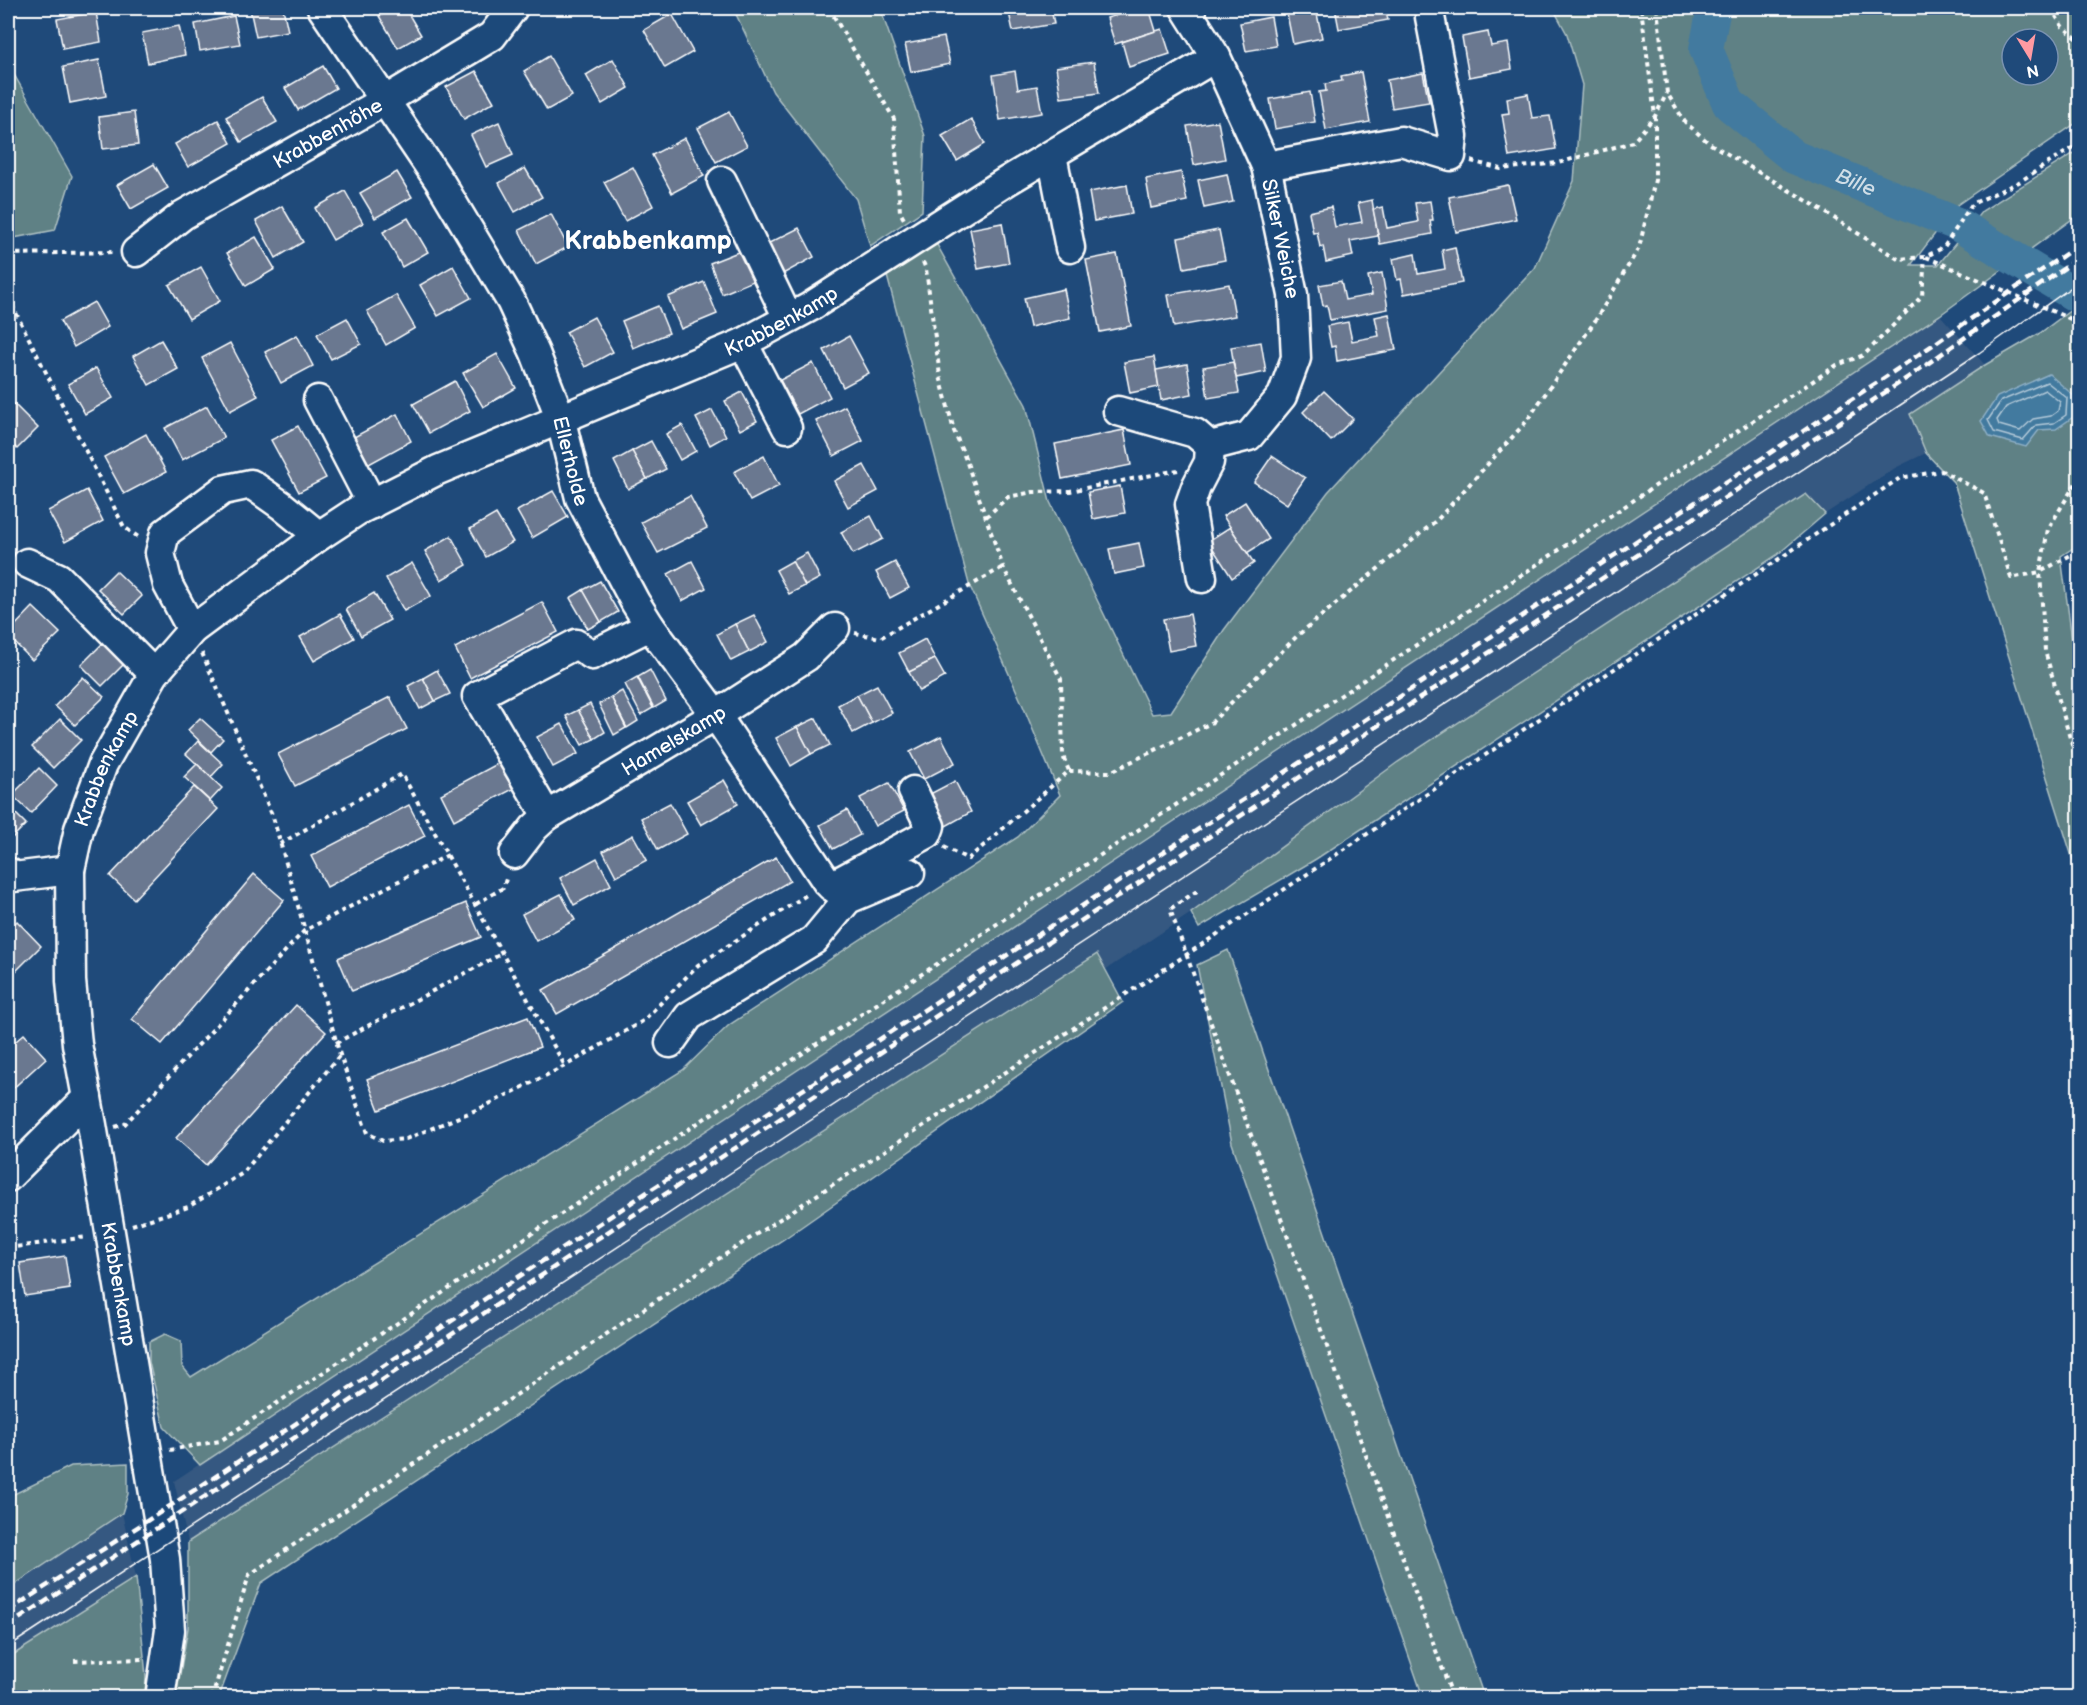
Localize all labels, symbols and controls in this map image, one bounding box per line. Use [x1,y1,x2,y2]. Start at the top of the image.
north arrow [2000,27,2060,87]
text: N [2025,60,2040,81]
street label: Krabbenhöhe [269,93,387,174]
water label: Bille [1832,164,1879,202]
street label: Silker Weiche [1256,177,1304,301]
district label: Krabbenkamp [564,226,732,257]
street label: Krabbenkamp [721,281,843,362]
street label: Ellerholde [547,414,593,511]
street label: Hamelskamp [617,701,731,782]
street label: Krabbenkamp [70,706,144,830]
street label: Krabbenkamp [95,1220,141,1348]

